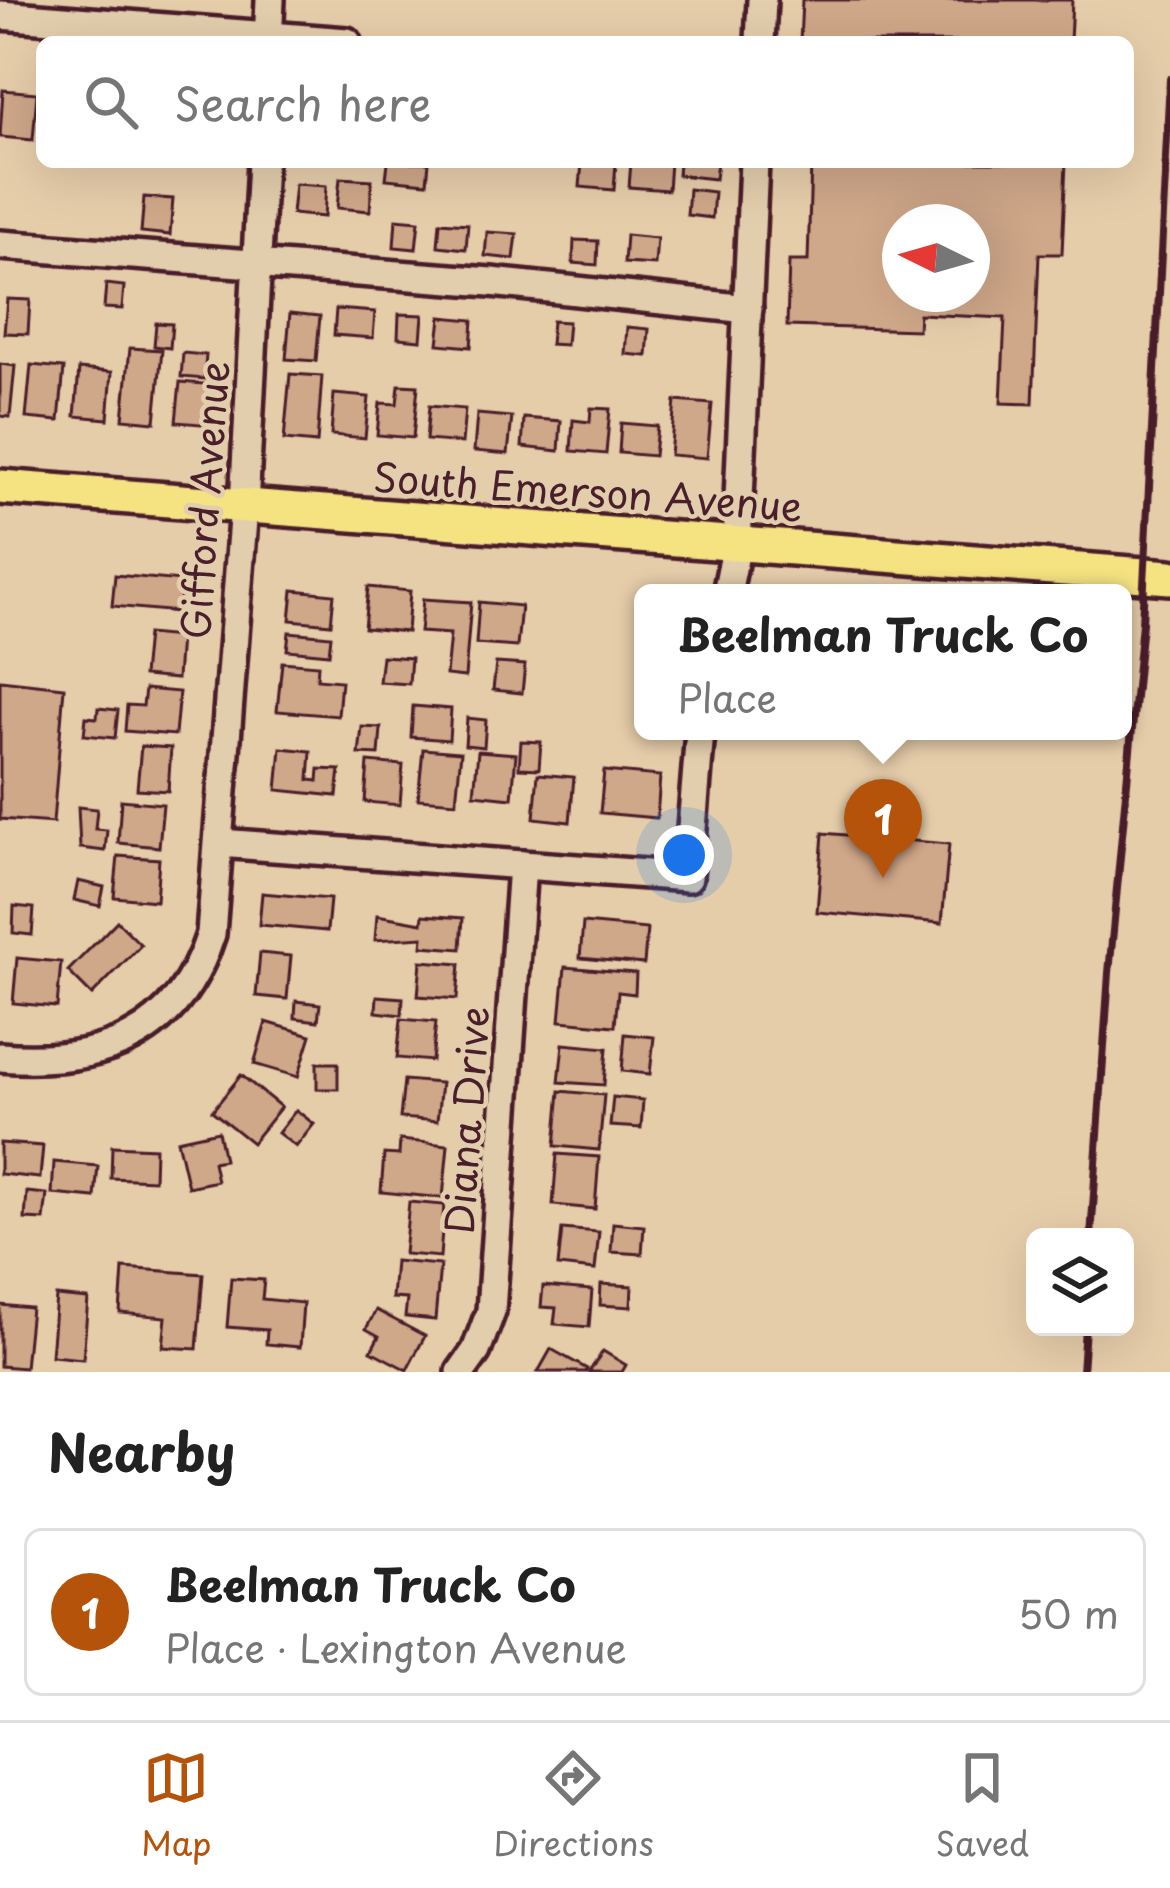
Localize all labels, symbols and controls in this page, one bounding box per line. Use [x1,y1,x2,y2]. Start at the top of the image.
search box [36,36,1134,168]
text: Search here [174,68,431,136]
icon: search [78,69,144,135]
north arrow [882,204,990,312]
street label: Gifford Avenue [164,359,242,641]
street label: South Emerson Avenue [372,446,804,534]
popup [634,584,1132,740]
text: Beelman Truck Co [677,599,1089,667]
text: Place [677,667,777,726]
pin: 1 [844,779,922,878]
your location [654,825,714,885]
street label: Diana Drive [428,1004,502,1236]
map controls [1026,1228,1134,1336]
button: layers [1026,1228,1134,1336]
text: Nearby [48,1412,235,1489]
text: Beelman Truck Co [165,1549,576,1617]
text: 1 [81,1583,99,1642]
text: 50 m [1018,1583,1119,1642]
text: Place · Lexington Avenue [165,1617,627,1676]
tab: Map [141,1745,211,1867]
tab: Directions [493,1745,654,1867]
tab: Saved [935,1745,1029,1867]

